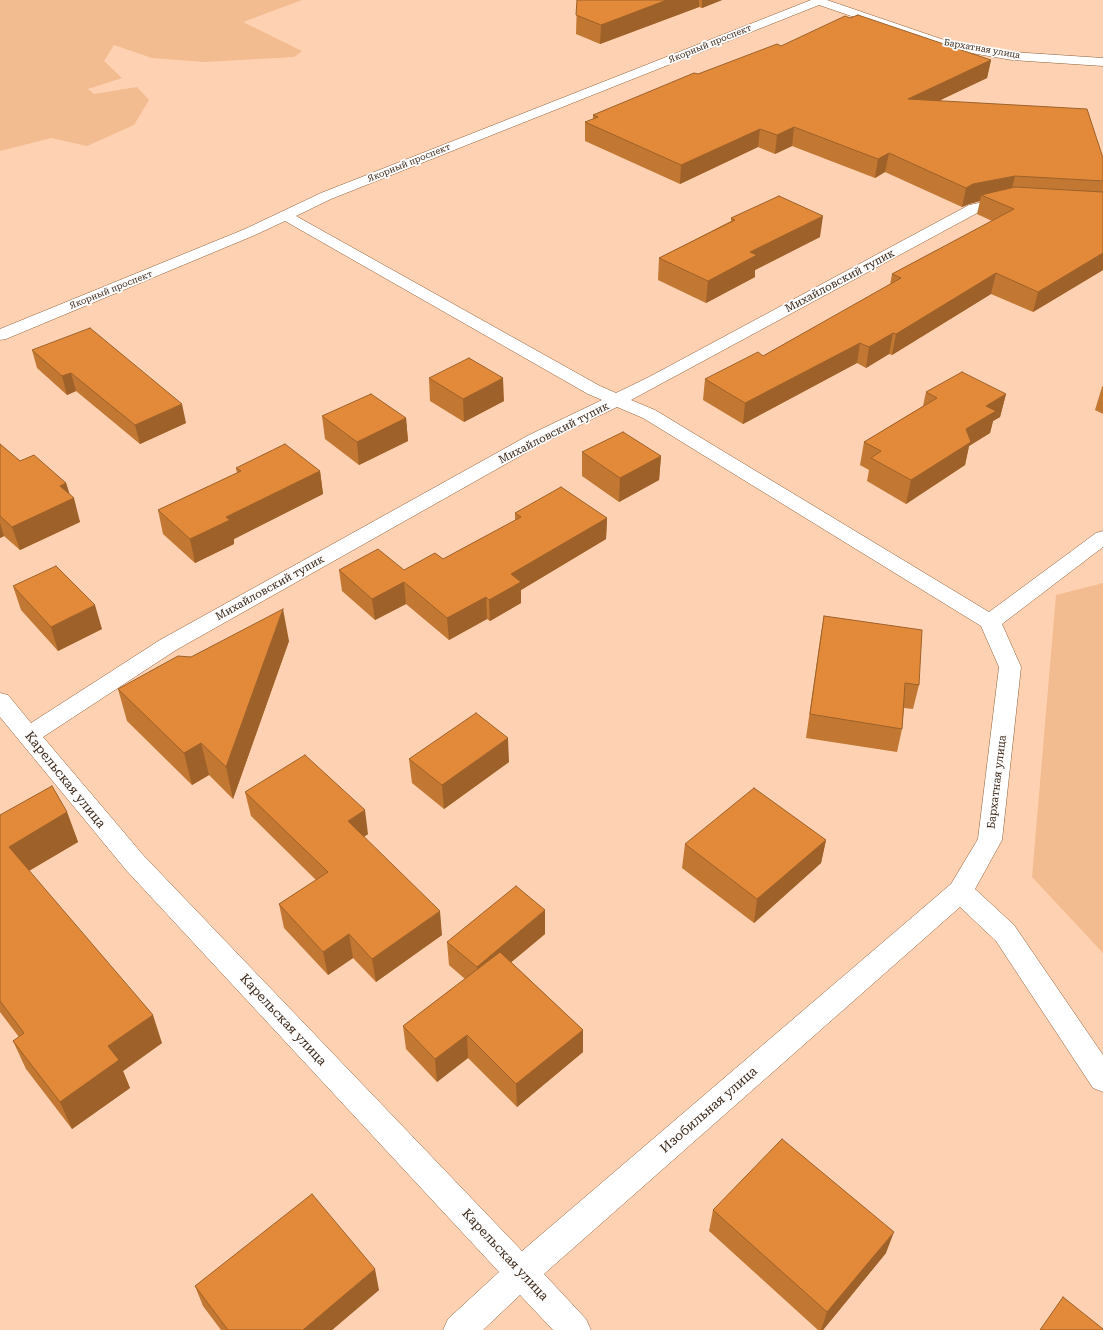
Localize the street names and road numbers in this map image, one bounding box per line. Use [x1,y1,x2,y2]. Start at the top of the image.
street label: Якорный проспект [667,22,753,66]
street label: Бархатная улица [943,37,1021,61]
street label: Якорный проспект [366,141,452,185]
street label: Михайловский тупик [783,246,897,316]
street label: Якорный проспект [68,268,154,312]
street label: Михайловский тупик [496,399,612,467]
street label: Михайловский тупик [213,553,327,623]
street label: Карельская улица [21,729,109,831]
street label: Бархатная улица [985,734,1009,830]
street label: Карельская улица [236,971,330,1069]
street label: Изобильная улица [657,1064,761,1156]
street label: Карельская улица [458,1206,552,1304]

